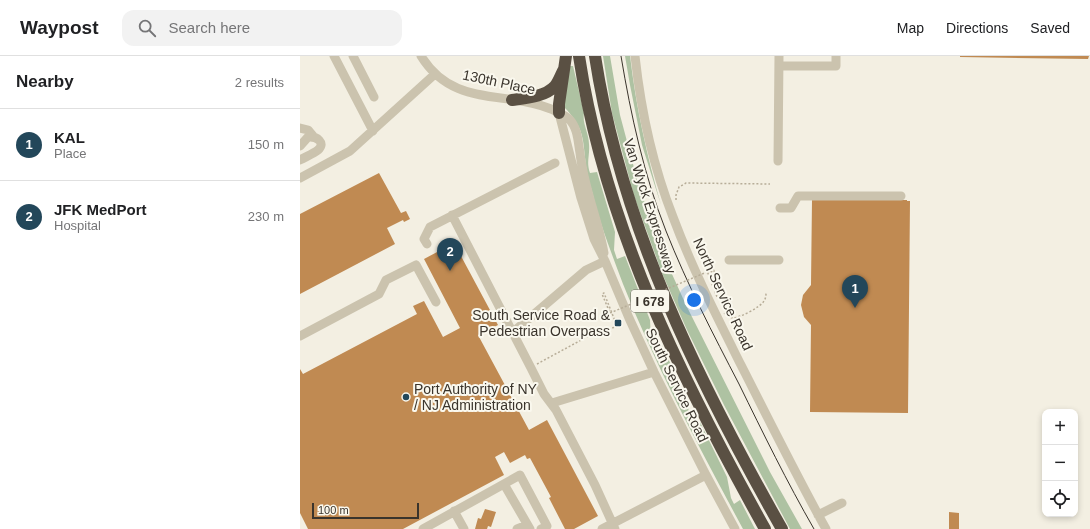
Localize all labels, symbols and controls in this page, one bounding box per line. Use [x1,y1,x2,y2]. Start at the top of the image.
search box [122,10,402,46]
text: Waypost [20,17,98,38]
icon: search [136,17,158,39]
text: Search here [168,19,250,36]
text: Map [897,20,924,36]
text: Directions [946,20,1008,36]
text: Saved [1030,20,1070,36]
street label: 130th Place [461,66,537,98]
text: Nearby [16,72,74,91]
text: 2 results [235,75,284,90]
text: KAL [54,129,85,146]
street label: Van Wyck Expressway [621,136,679,276]
text: 1 [25,137,33,152]
text: 150 m [248,137,284,152]
text: Place [54,146,87,161]
text: JFK MedPort [54,201,147,218]
text: 2 [25,209,33,224]
text: 230 m [248,209,284,224]
text: Hospital [54,218,101,233]
street label: North Service Road [690,235,756,353]
pin: 2 [437,238,463,271]
pin: 1 [842,275,868,308]
road number: I 678 [631,290,669,312]
your location [684,290,704,310]
place label: South Service Road & Pedestrian Overpass [472,307,611,339]
marker: South Service Road & Pedestrian Overpass [613,318,623,328]
street label: South Service Road [643,326,711,444]
place label: Port Authority of NY / NJ Administration [414,381,538,413]
marker: Port Authority of NY / NJ Administration [401,392,411,402]
map controls [1042,409,1078,517]
button: + [1042,409,1078,445]
button: − [1042,445,1078,481]
button: locate [1042,481,1078,517]
scale bar [312,501,419,520]
text: 100 m [318,504,349,516]

